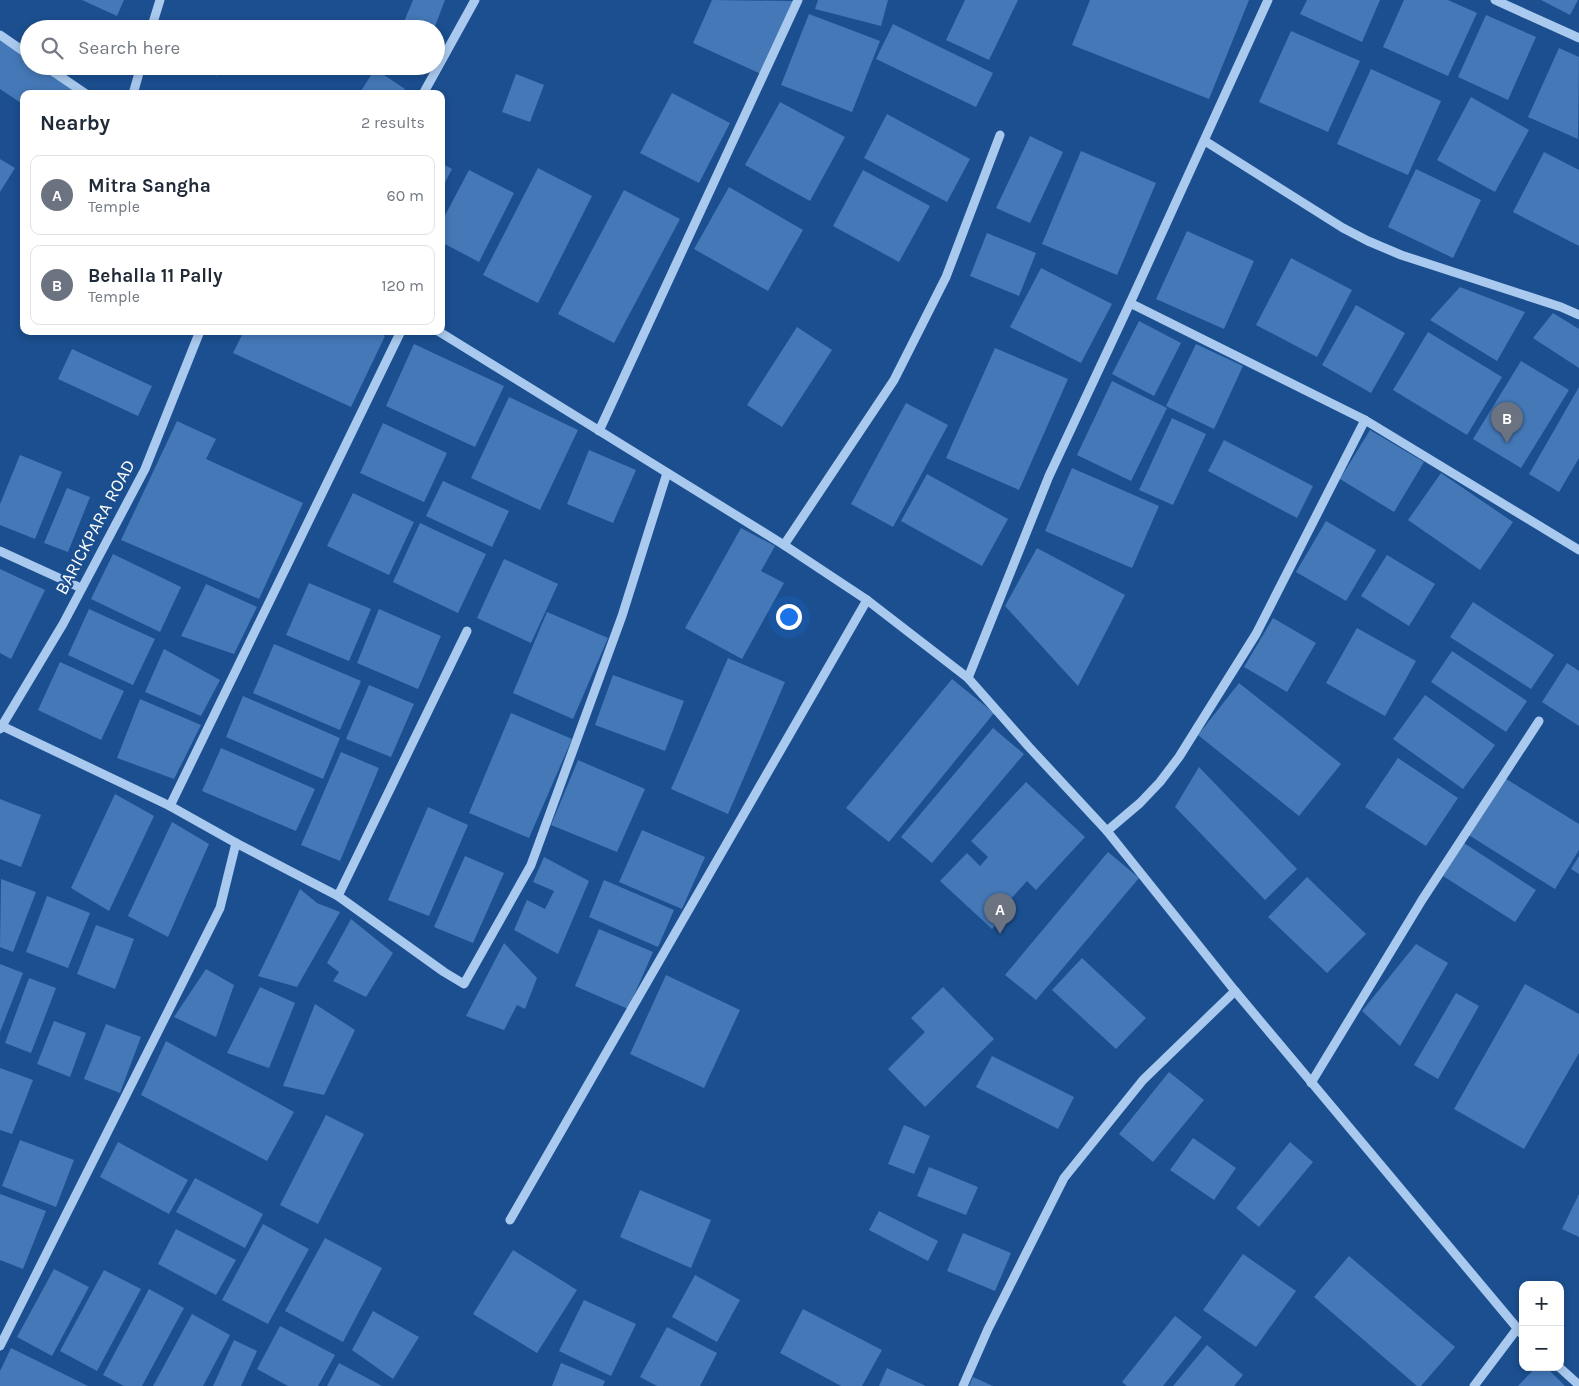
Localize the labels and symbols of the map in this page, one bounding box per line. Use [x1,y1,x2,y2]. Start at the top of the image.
pin: B [1491,402,1523,443]
street label: BARICKPARA ROAD [50,456,140,598]
your location [776,604,802,630]
pin: A [984,893,1016,934]

